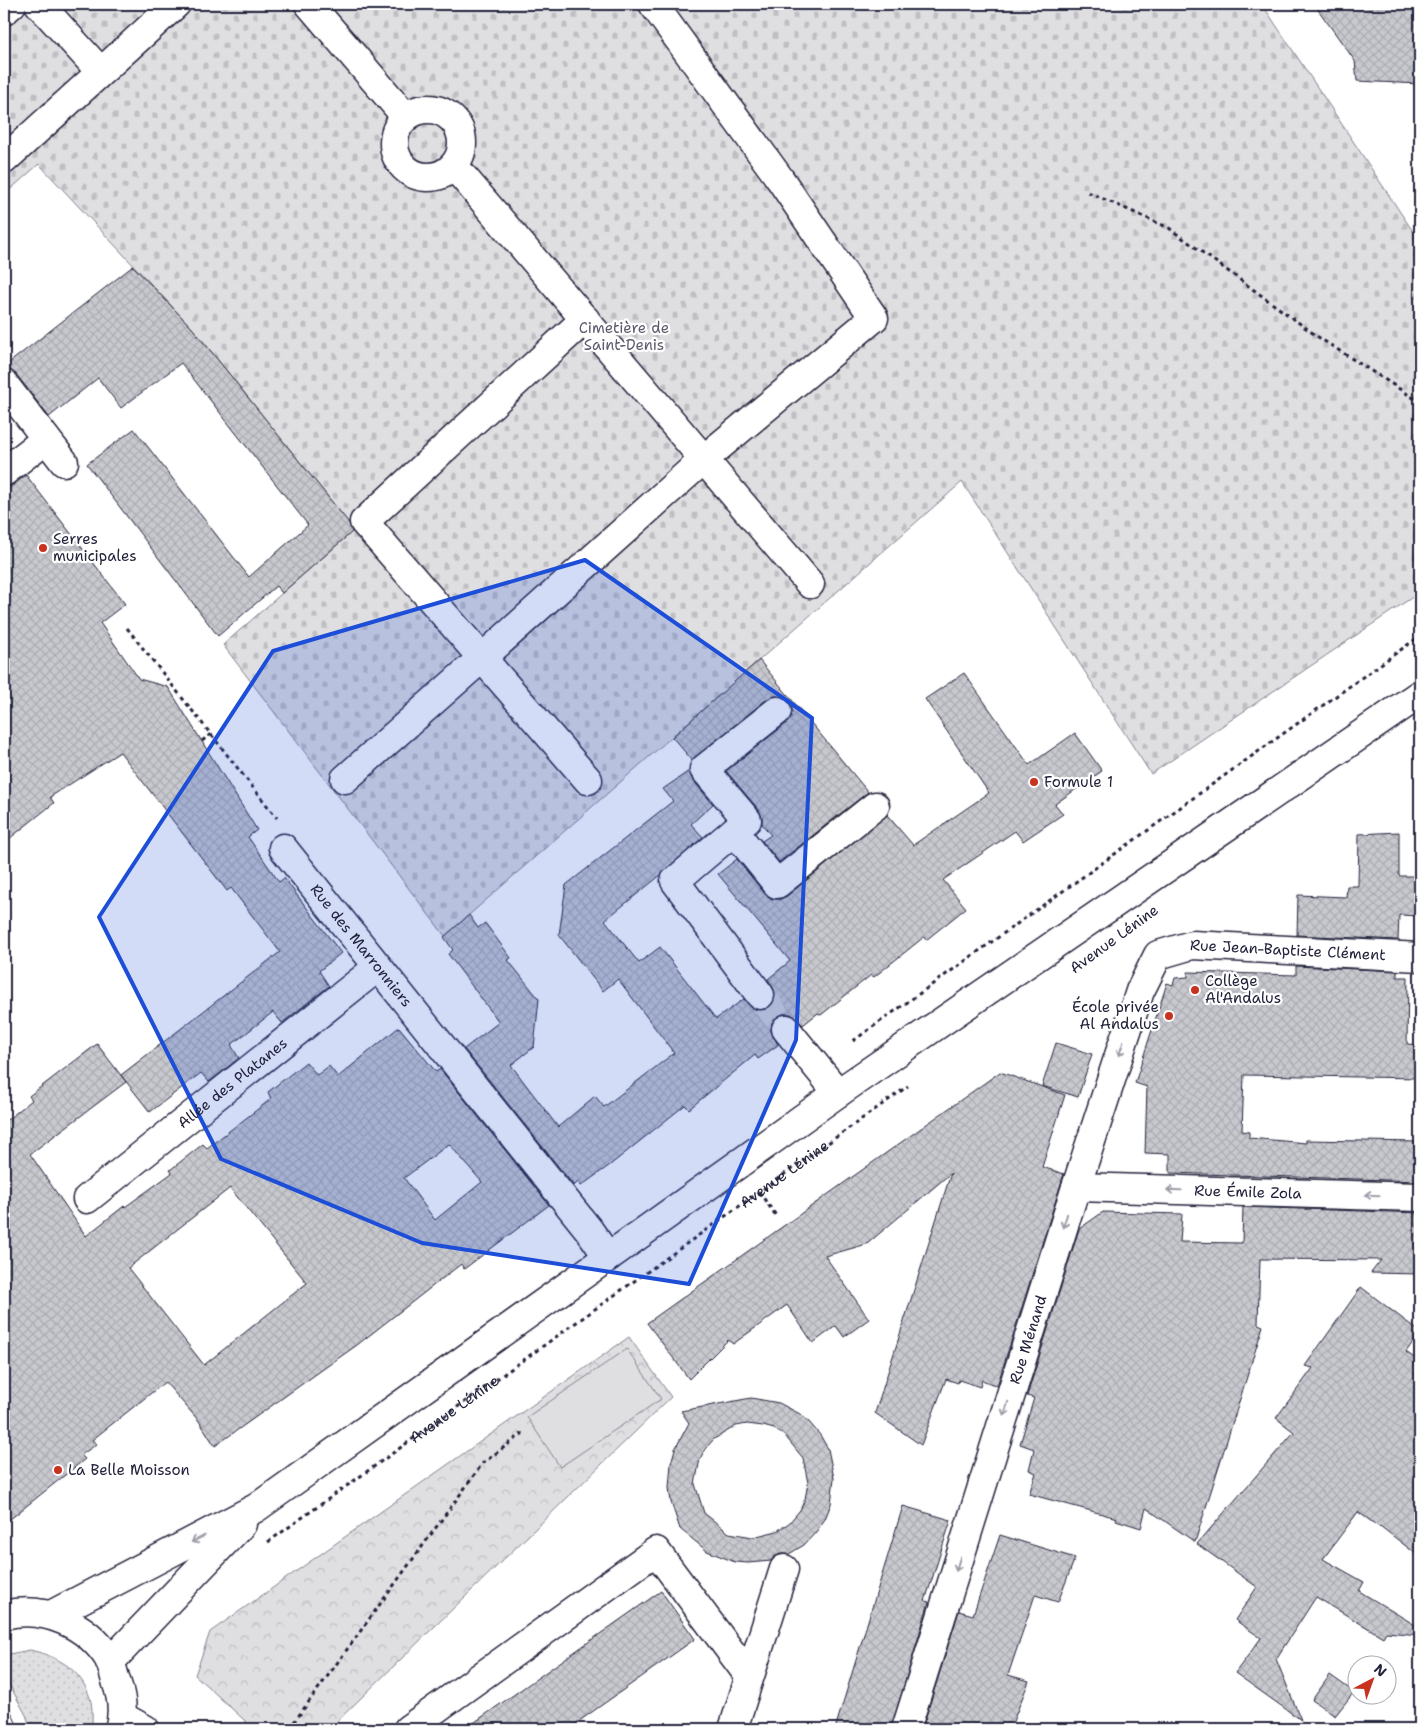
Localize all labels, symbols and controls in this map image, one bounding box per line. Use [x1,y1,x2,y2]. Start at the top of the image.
park label: Cimetière de Saint-Denis [579,318,669,355]
place label: Serres municipales [53,529,137,566]
marker: Serres municipales [37,542,49,554]
place label: Formule 1 [1044,772,1113,792]
marker: Formule 1 [1028,776,1040,788]
street label: Rue des Marronniers [306,880,417,1011]
street label: Avenue Lénine [1066,900,1162,978]
street label: Rue Jean-Baptiste Clément [1190,935,1386,965]
place label: Collège Al'Andalus [1205,971,1281,1008]
marker: Collège Al'Andalus [1189,984,1201,996]
place label: École privée Al Andalus [1072,996,1159,1034]
marker: École privée Al Andalus [1163,1010,1175,1022]
street label: Allée des Platanes [174,1033,291,1133]
one-way arrow [1116,1041,1125,1057]
street label: Avenue Lénine [736,1135,833,1213]
street label: Rue Émile Zola [1194,1180,1303,1204]
one-way arrow [1166,1185,1182,1195]
one-way arrow [1364,1191,1380,1200]
one-way arrow [1060,1212,1070,1228]
street label: Rue Ménand [1005,1292,1052,1387]
street label: Avenue Lénine [406,1370,503,1448]
one-way arrow [1001,1401,1011,1417]
place label: La Belle Moisson [68,1460,190,1480]
marker: La Belle Moisson [52,1464,64,1476]
one-way arrow [191,1534,205,1544]
one-way arrow [952,1556,962,1572]
north arrow [1346,1656,1396,1706]
text: N [1370,1660,1391,1681]

